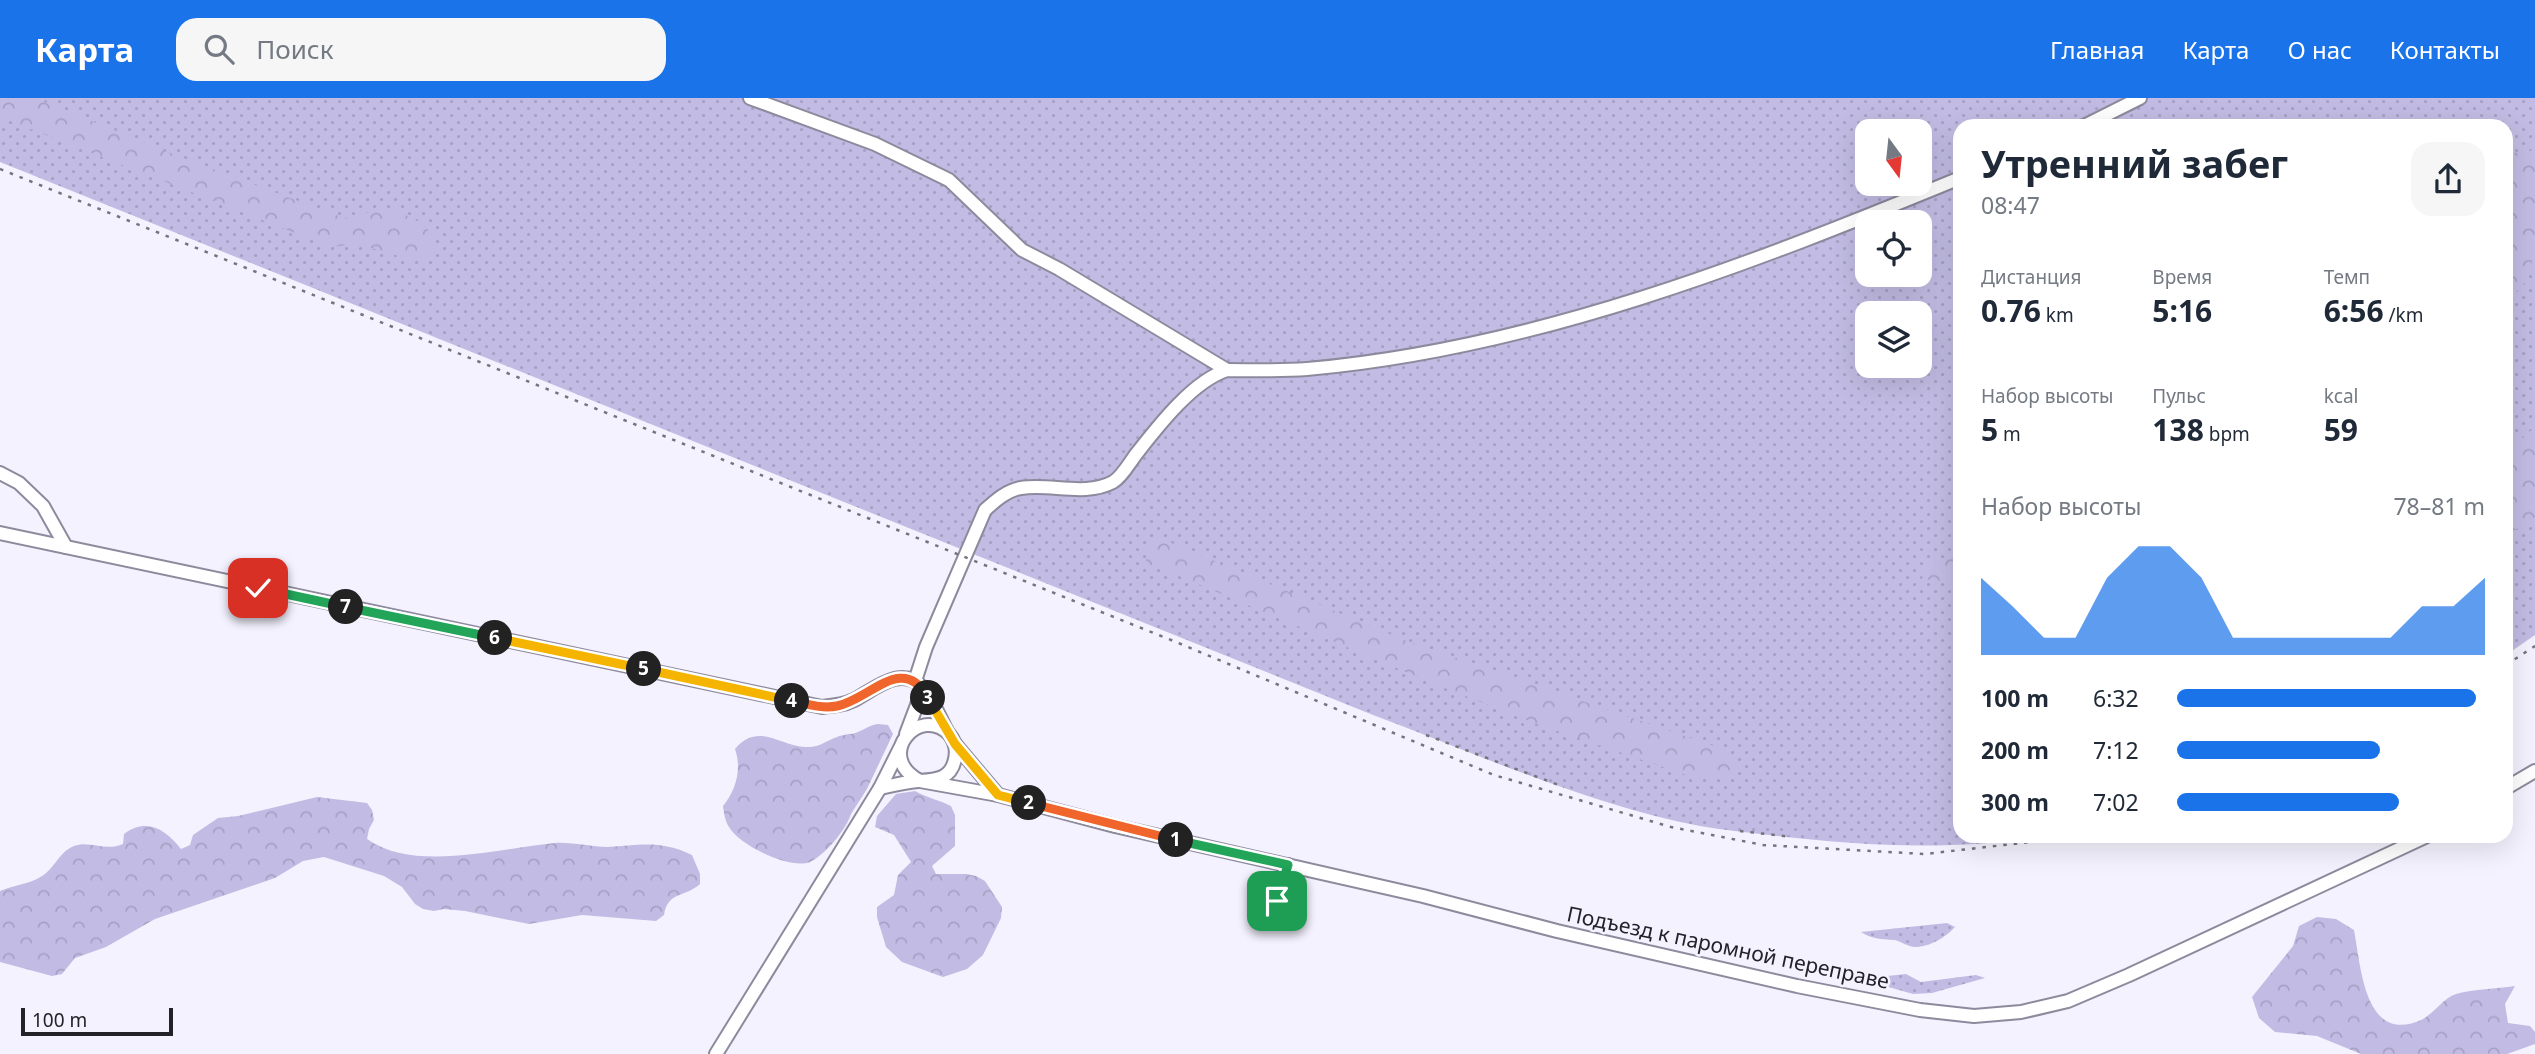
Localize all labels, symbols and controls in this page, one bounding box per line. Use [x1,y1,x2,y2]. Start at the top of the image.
search box [176,18,666,81]
text: Карта [35,27,134,72]
icon: search [200,30,238,68]
text: Поиск [256,31,333,67]
text: Главная [2050,33,2144,66]
text: Карта [2182,33,2249,66]
text: О нас [2287,33,2352,66]
text: Контакты [2390,33,2500,66]
north arrow [1855,119,1932,196]
map controls [1855,119,1932,378]
text: Утренний забег [1981,137,2288,189]
button: share [2411,142,2485,216]
text: 08:47 [1981,189,2040,221]
button: locate [1855,210,1932,287]
text: Дистанция [1981,264,2081,290]
text: Время [2152,264,2212,290]
text: Темп [2324,264,2370,290]
text: 0.76 [1981,290,2041,331]
text: 5:16 [2152,290,2212,331]
text: 6:56 [2324,290,2384,331]
button: layers [1855,301,1932,378]
text: km [2041,302,2074,328]
text: /km [2384,302,2424,328]
text: Набор высоты [1981,383,2113,409]
text: Пульс [2152,383,2206,409]
text: kcal [2324,383,2358,409]
text: 5 [1981,409,1998,450]
text: 138 [2152,409,2204,450]
text: 59 [2324,409,2358,450]
text: m [1998,421,2021,447]
text: bpm [2204,421,2250,447]
text: Набор высоты [1981,490,2141,522]
text: 78–81 m [2393,490,2485,522]
pin [228,558,288,618]
icon: check [239,569,277,607]
pin: 7 [328,589,364,624]
text: 7 [340,593,351,619]
pin: 6 [477,620,512,656]
text: 6 [489,624,500,650]
pin: 5 [626,652,662,686]
text: 5 [638,655,649,681]
pin: 3 [911,680,946,716]
text: 100 m [1981,682,2049,714]
text: 6:32 [2093,682,2139,714]
pin: 4 [774,684,810,718]
text: 3 [922,684,933,710]
text: 4 [786,687,797,713]
text: 200 m [1981,734,2049,766]
text: 7:12 [2093,734,2139,766]
pin: 2 [1012,786,1046,820]
text: 300 m [1981,786,2049,818]
text: 7:02 [2093,786,2139,818]
text: 2 [1023,789,1034,815]
pin: 1 [1158,822,1194,858]
text: 1 [1170,826,1181,852]
pin [1247,871,1307,931]
icon: arrive [1258,882,1296,920]
street label: Подъезд к паромной переправе [1565,899,1892,995]
scale bar [21,1005,173,1037]
text: 100 m [32,1007,87,1033]

